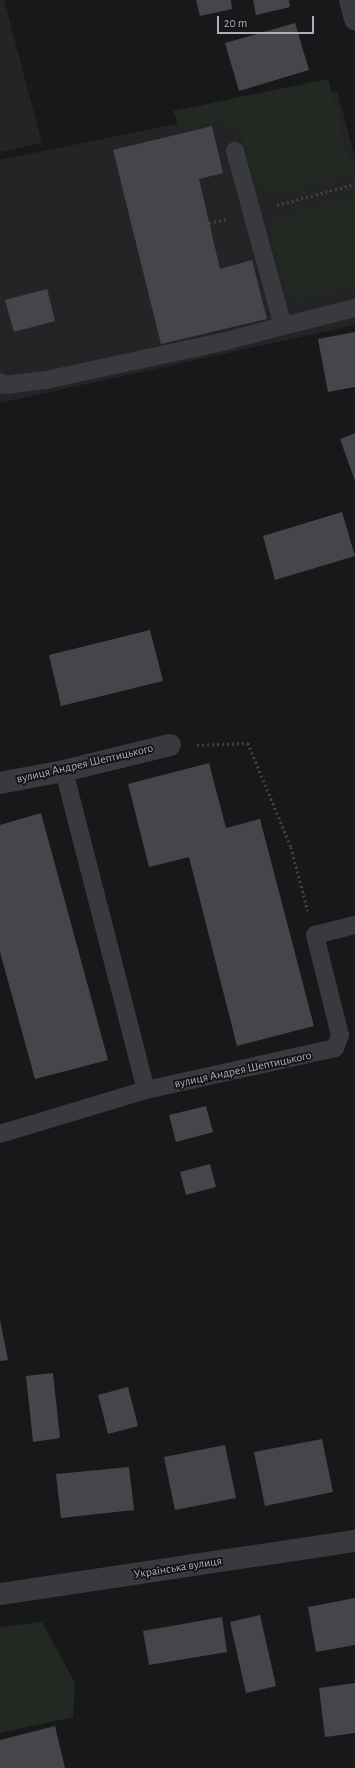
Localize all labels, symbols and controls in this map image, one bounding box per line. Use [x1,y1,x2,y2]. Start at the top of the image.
scale bar [219,8,316,34]
text: 20 m [224,17,247,29]
street label: вулиця Андрея Шептицького [15,741,155,787]
street label: вулиця Андрея Шептицького [173,1048,313,1092]
street label: Українська вулиця [133,1554,223,1582]

